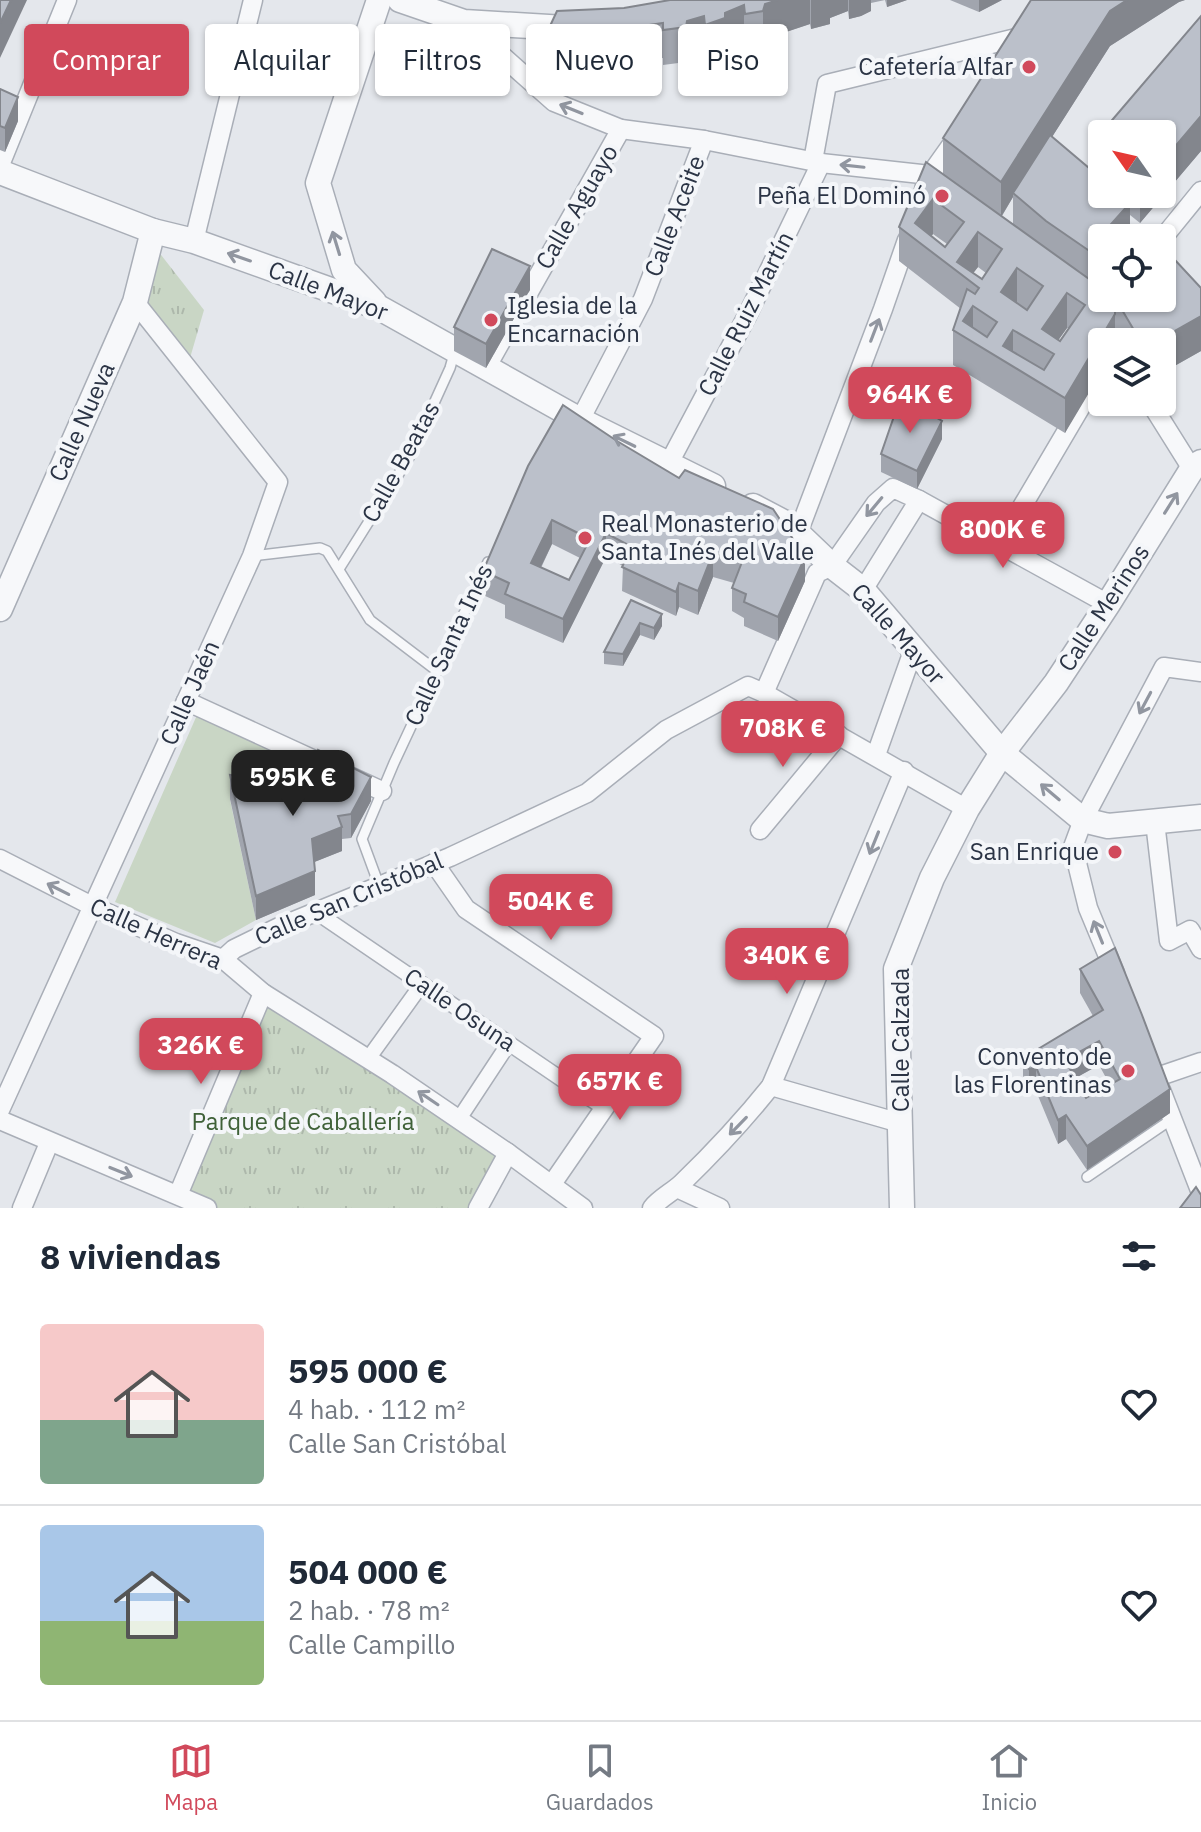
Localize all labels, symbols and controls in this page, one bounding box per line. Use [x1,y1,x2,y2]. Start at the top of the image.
chip: Comprar [24,24,189,96]
chip: Alquilar [205,24,359,96]
chip: Filtros [375,24,510,96]
chip: Nuevo [526,24,662,96]
chip: Piso [678,24,788,96]
place label: Cafetería Alfar [858,50,1013,82]
marker: Cafetería Alfar [1020,58,1038,76]
one-way arrow [559,101,584,115]
north arrow [1088,120,1176,208]
map controls [1088,120,1176,416]
street label: Calle Aguayo [528,138,625,275]
street label: Calle Aceite [636,150,712,281]
one-way arrow [839,159,866,174]
place label: Peña El Dominó [757,179,926,211]
marker: Peña El Dominó [933,187,951,205]
button: locate [1088,224,1176,312]
street label: Calle Ruiz Martín [690,226,800,401]
one-way arrow [328,231,343,257]
one-way arrow [227,249,251,263]
street label: Calle Mayor [264,253,393,328]
place label: Iglesia de la Encarnación [507,289,640,349]
marker: Iglesia de la Encarnación [482,311,500,329]
one-way arrow [869,318,884,343]
button: layers [1088,328,1176,416]
street label: Calle Nueva [41,357,122,486]
pin: 964K € [845,367,975,435]
text: 964K € [866,376,954,410]
street label: Calle Beatas [354,395,447,528]
one-way arrow [612,433,636,448]
one-way arrow [1163,492,1179,515]
one-way arrow [865,497,883,517]
pin: 800K € [938,502,1068,570]
place label: Real Monasterio de Santa Inés del Valle [601,507,814,567]
text: 800K € [959,511,1047,545]
marker: Real Monasterio de Santa Inés del Valle [576,529,594,547]
street label: Calle Merinos [1050,538,1156,677]
street label: Calle Santa Inés [397,559,500,731]
street label: Calle Mayor [845,576,953,691]
street label: Calle Jaén [152,635,226,750]
one-way arrow [1137,690,1153,714]
pin: 708K € [718,701,848,769]
text: 708K € [739,710,827,744]
pin: 595K € [228,750,358,818]
text: 595K € [249,759,337,793]
one-way arrow [1040,784,1061,801]
one-way arrow [866,830,881,855]
place label: San Enrique [970,835,1099,867]
marker: San Enrique [1106,843,1124,861]
street label: Calle San Cristóbal [249,844,448,952]
pin: 504K € [486,874,616,942]
one-way arrow [46,880,70,896]
text: 504K € [507,883,595,917]
street label: Calle Herrera [85,890,228,977]
one-way arrow [1090,920,1104,945]
pin: 340K € [722,928,852,996]
text: 340K € [743,937,831,971]
street label: Calle Osuna [398,960,523,1058]
street label: Calle Calzada [884,968,916,1112]
pin: 326K € [136,1018,266,1086]
text: 326K € [157,1027,245,1061]
place label: Convento de las Florentinas [954,1040,1112,1100]
pin: 657K € [555,1054,685,1122]
marker: Convento de las Florentinas [1119,1062,1137,1080]
text: 657K € [576,1063,664,1097]
one-way arrow [417,1090,439,1107]
park label: Parque de Caballería [191,1105,415,1137]
one-way arrow [729,1116,748,1135]
one-way arrow [108,1166,133,1180]
text: 8 viviendas [40,1234,221,1278]
icon: filters [1117,1234,1161,1278]
text: 595 000 € [288,1348,448,1392]
icon: home [104,1356,200,1452]
icon: heart [1117,1382,1161,1426]
text: 4 hab. · 112 m² [288,1392,465,1426]
text: Calle San Cristóbal [288,1426,507,1460]
text: 504 000 € [288,1549,448,1593]
icon: home [104,1557,200,1653]
icon: heart [1117,1583,1161,1627]
text: 2 hab. · 78 m² [288,1593,450,1627]
text: Calle Campillo [288,1627,455,1661]
tab: Mapa [164,1739,218,1816]
tab: Guardados [546,1739,654,1816]
tab: Inicio [981,1739,1037,1816]

